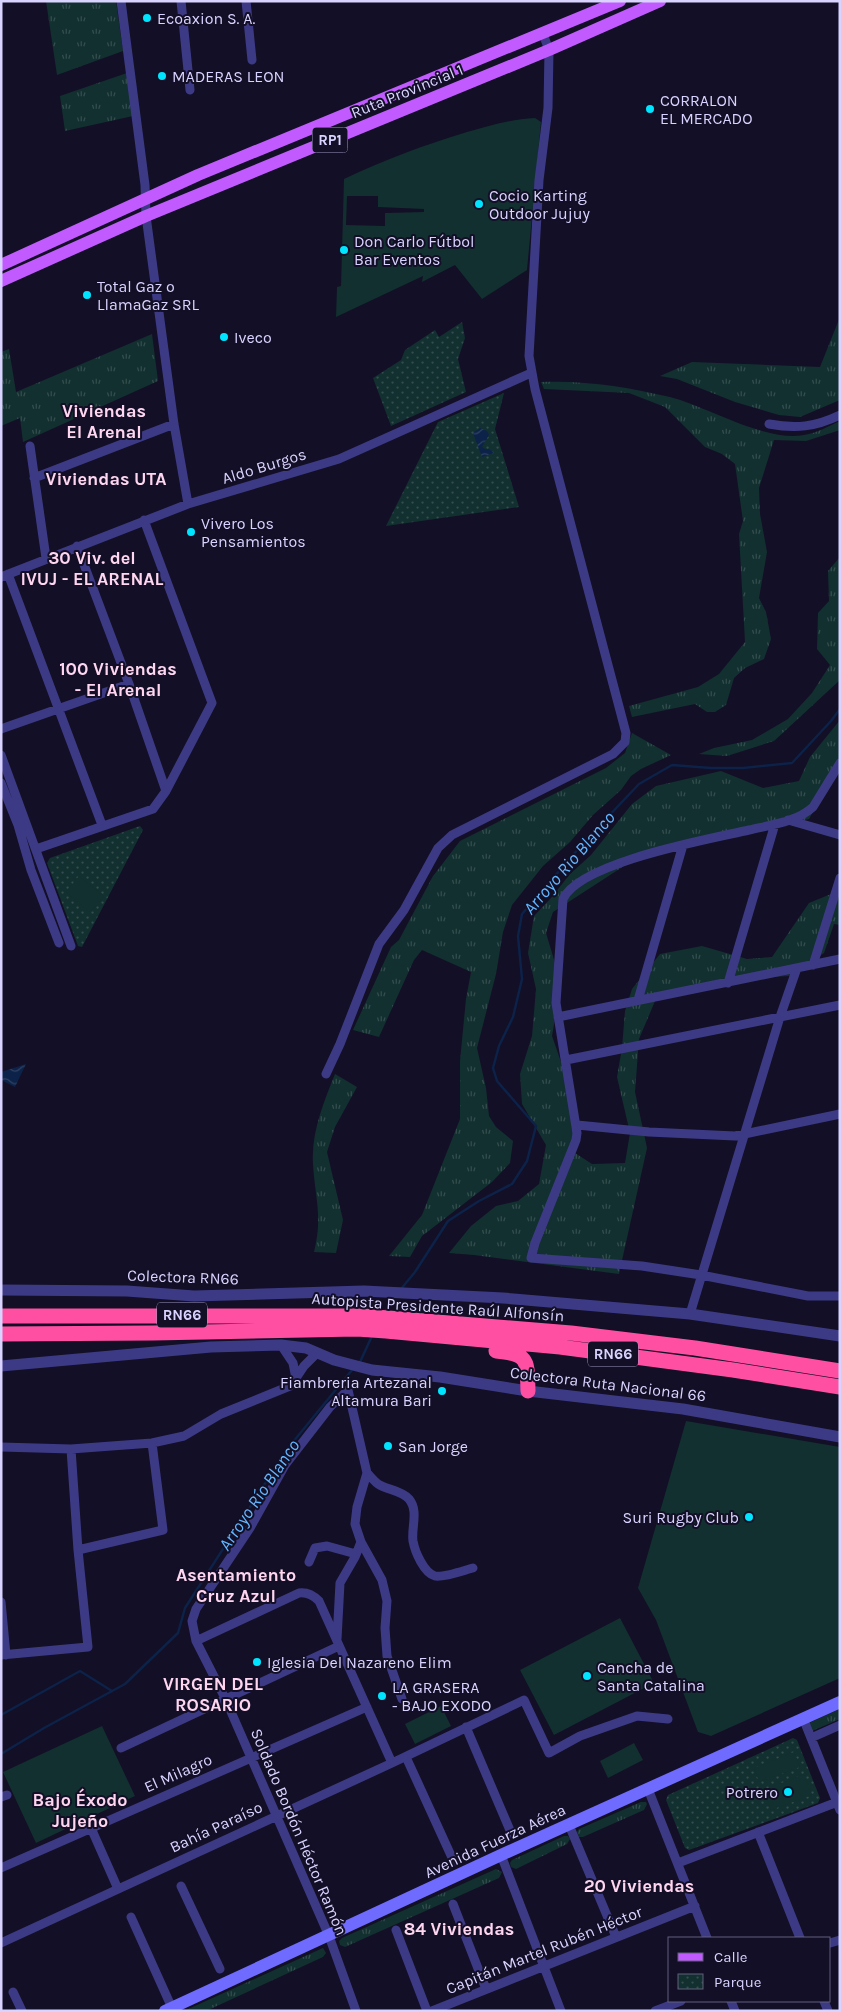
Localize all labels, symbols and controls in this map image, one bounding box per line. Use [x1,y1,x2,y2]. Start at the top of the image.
place label: Ecoaxion S. A. [157,9,255,28]
marker: Ecoaxion S. A. [141,12,153,24]
street label: Ruta Provincial 1 [348,60,466,122]
place label: MADERAS LEON [172,67,285,86]
marker: MADERAS LEON [156,70,168,82]
place label: CORRALON EL MERCADO [660,91,753,128]
marker: CORRALON EL MERCADO [644,103,656,115]
road number: RP1 [312,128,348,152]
place label: Cocio Karting Outdoor Jujuy [489,186,590,223]
marker: Cocio Karting Outdoor Jujuy [473,198,485,210]
place label: Don Carlo Fútbol Bar Eventos [354,232,475,269]
marker: Don Carlo Fútbol Bar Eventos [338,244,350,256]
place label: Total Gaz o LlamaGaz SRL [97,277,200,314]
marker: Total Gaz o LlamaGaz SRL [81,289,93,301]
place label: Iveco [234,328,272,347]
marker: Iveco [218,331,230,343]
district label: Viviendas El Arenal [62,400,146,443]
street label: Aldo Burgos [220,444,308,488]
district label: Viviendas UTA [46,468,166,490]
place label: Vivero Los Pensamientos [201,514,306,551]
marker: Vivero Los Pensamientos [185,526,197,538]
district label: 30 Viv. del IVUJ - EL ARENAL [20,547,164,590]
district label: 100 Viviendas - El Arenal [59,658,177,701]
water label: Arroyo Rio Blanco [518,807,620,919]
street label: Colectora RN66 [127,1266,239,1288]
street label: Autopista Presidente Raúl Alfonsín [311,1289,565,1325]
road number: RN66 [157,1302,207,1328]
road number: RN66 [588,1342,638,1366]
street label: Colectora Ruta Nacional 66 [509,1363,707,1405]
place label: Fiambreria Artezanal Altamura Bari [280,1373,432,1410]
marker: Fiambreria Artezanal Altamura Bari [436,1385,448,1397]
water label: Arroyo Río Blanco [214,1435,304,1555]
place label: San Jorge [398,1437,468,1456]
marker: San Jorge [382,1440,394,1452]
place label: Suri Rugby Club [623,1508,739,1527]
marker: Suri Rugby Club [743,1511,755,1523]
district label: Asentamiento Cruz Azul [176,1564,296,1607]
place label: Iglesia Del Nazareno Elim [267,1653,452,1672]
marker: Iglesia Del Nazareno Elim [251,1656,263,1668]
place label: Cancha de Santa Catalina [597,1658,705,1695]
marker: Cancha de Santa Catalina [581,1670,593,1682]
district label: VIRGEN DEL ROSARIO [163,1673,263,1716]
place label: LA GRASERA - BAJO EXODO [392,1678,491,1715]
marker: LA GRASERA - BAJO EXODO [376,1690,388,1702]
street label: Soldado Bordón Héctor Ramón [247,1726,351,1938]
street label: El Milagro [141,1750,215,1796]
place label: Potrero [726,1783,778,1802]
marker: Potrero [782,1786,794,1798]
district label: Bajo Éxodo Jujeño [33,1788,127,1832]
street label: Bahía Paraíso [167,1797,265,1857]
street label: Avenida Fuerza Aérea [421,1800,569,1882]
district label: 20 Viviendas [584,1875,694,1897]
street label: Capitán Martel Rubén Héctor [443,1902,645,1998]
district label: 84 Viviendas [404,1918,514,1940]
legend [668,1937,831,2002]
text: Calle [714,1948,748,1966]
text: Parque [714,1973,762,1991]

